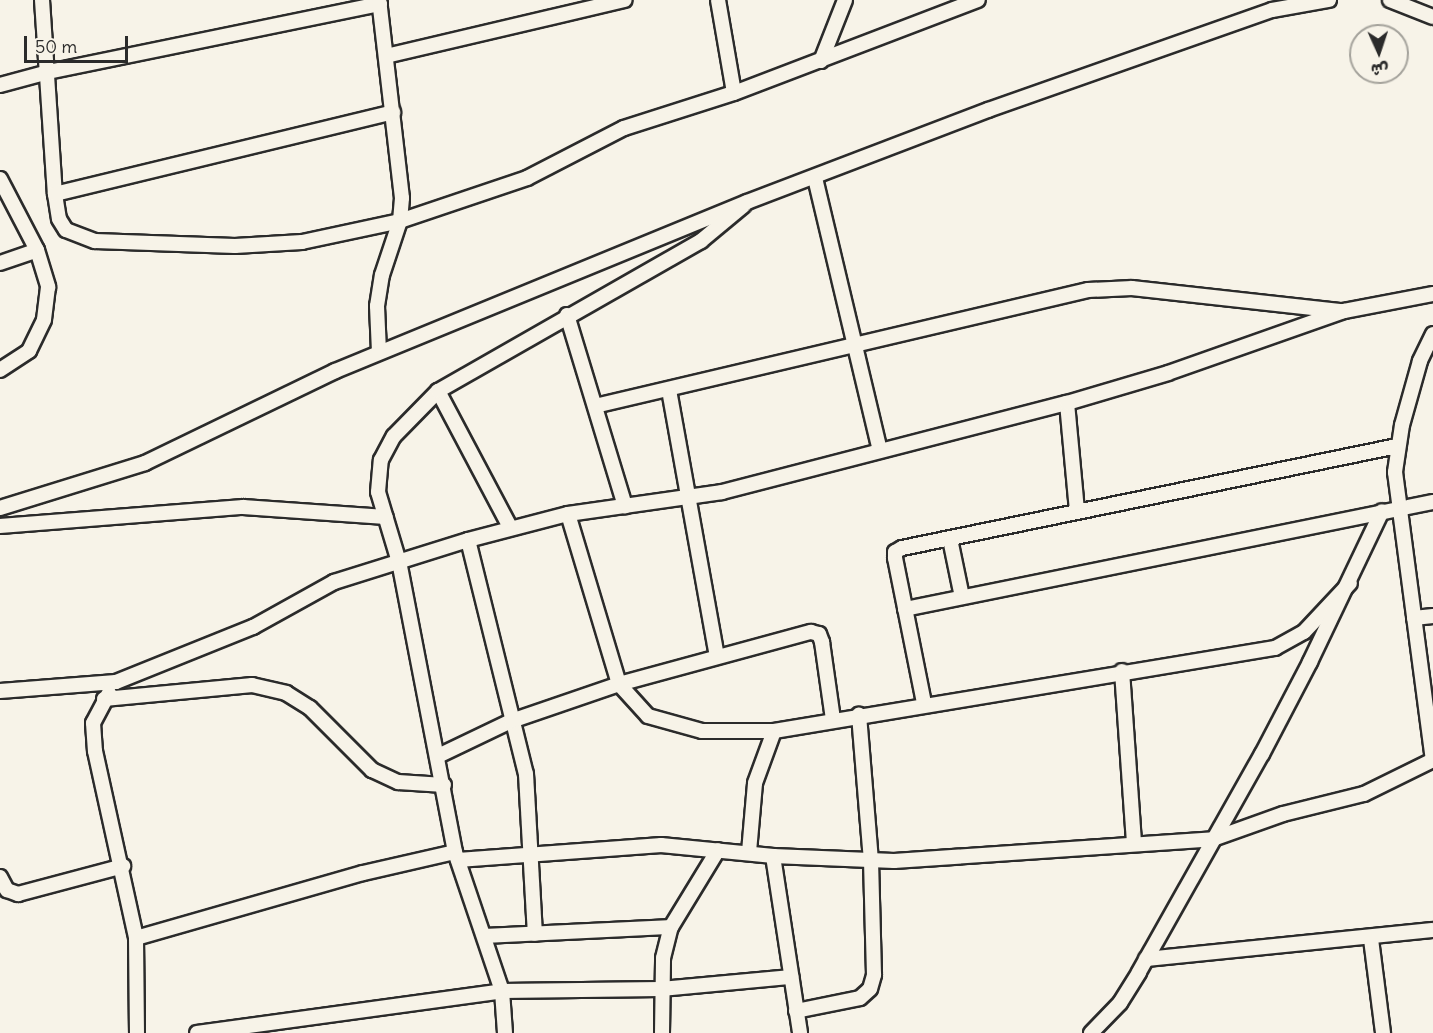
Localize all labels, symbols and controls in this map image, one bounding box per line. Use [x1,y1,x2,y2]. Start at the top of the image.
scale bar [27,24,130,62]
north arrow [1349,24,1409,84]
text: 50 m [35,35,77,58]
text: ش [1371,60,1389,80]

